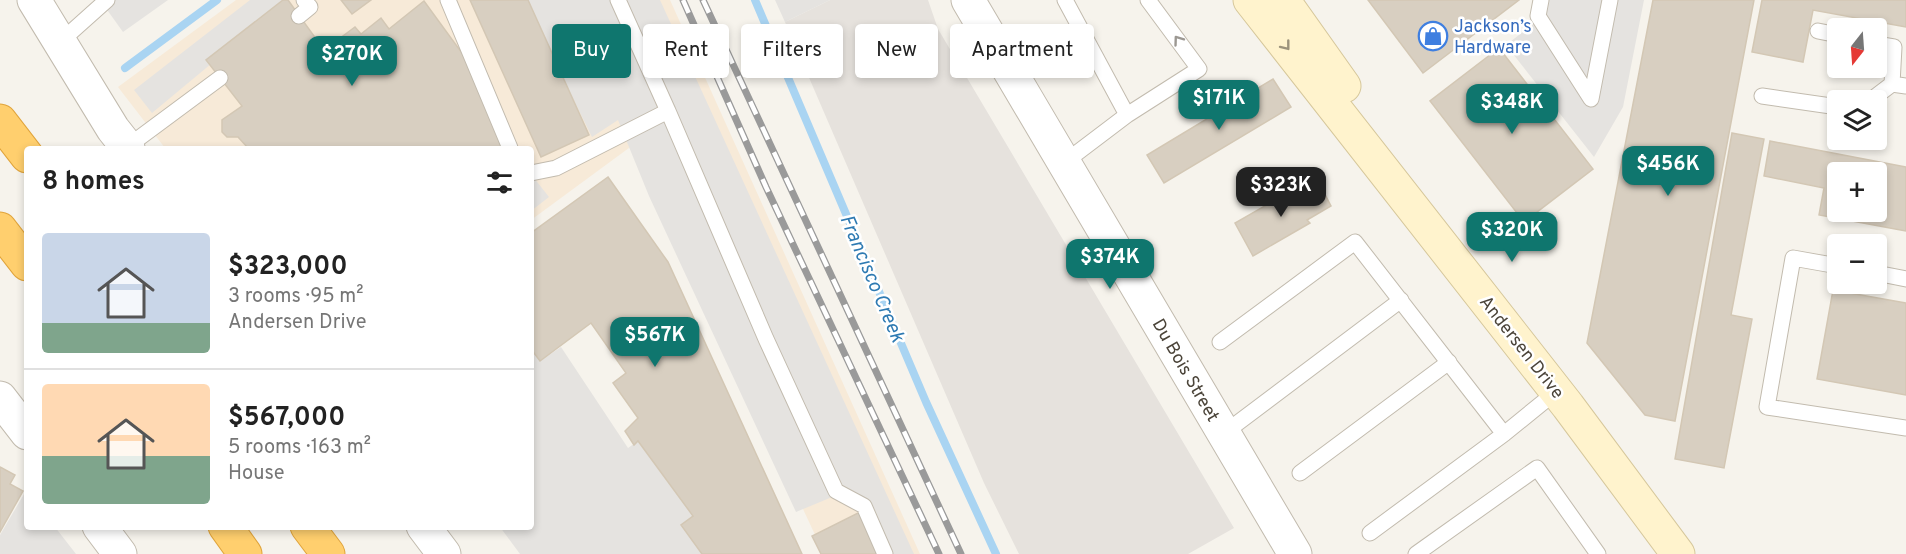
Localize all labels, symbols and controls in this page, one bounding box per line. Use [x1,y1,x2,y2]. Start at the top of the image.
place label: Jackson’s Hardware [1454,16,1532,60]
north arrow [1827,18,1887,78]
map controls [1827,18,1887,294]
shop icon: Jackson’s Hardware [1417,20,1449,52]
chip: Buy [552,24,631,78]
chip: Rent [643,24,729,78]
chip: Filters [741,24,843,78]
chip: New [855,24,938,78]
chip: Apartment [950,24,1094,78]
pin: $270K [310,36,394,87]
one-way arrow [1174,36,1185,47]
one-way arrow [1279,40,1290,51]
text: $270K [321,42,383,68]
pin: $171K [1177,80,1261,131]
pin: $348K [1470,84,1554,135]
text: $171K [1192,86,1246,112]
text: $348K [1480,90,1544,116]
button: layers [1827,90,1887,150]
pin: $456K [1626,146,1710,197]
text: $456K [1636,152,1700,178]
button: + [1827,162,1887,222]
text: 8 homes [42,166,145,199]
icon: filters [483,166,516,199]
pin: $323K [1239,167,1323,218]
text: $323K [1250,173,1312,199]
water label: Francisco Creek [833,211,910,347]
pin: $320K [1470,212,1554,263]
text: $320K [1480,218,1544,244]
button: − [1827,234,1887,294]
pin: $374K [1068,239,1152,290]
text: $374K [1080,245,1140,271]
text: $323,000 [228,251,348,284]
icon: home [90,257,162,329]
text: 3 rooms · 95 m² [228,284,364,310]
street label: Andersen Drive [1473,292,1568,404]
text: Andersen Drive [228,310,366,336]
street label: Du Bois Street [1146,315,1224,426]
pin: $567K [613,317,697,368]
text: $567K [624,323,686,349]
text: $567,000 [228,402,345,435]
icon: home [90,408,162,480]
text: 5 rooms · 163 m² [228,435,371,461]
text: House [228,461,284,487]

